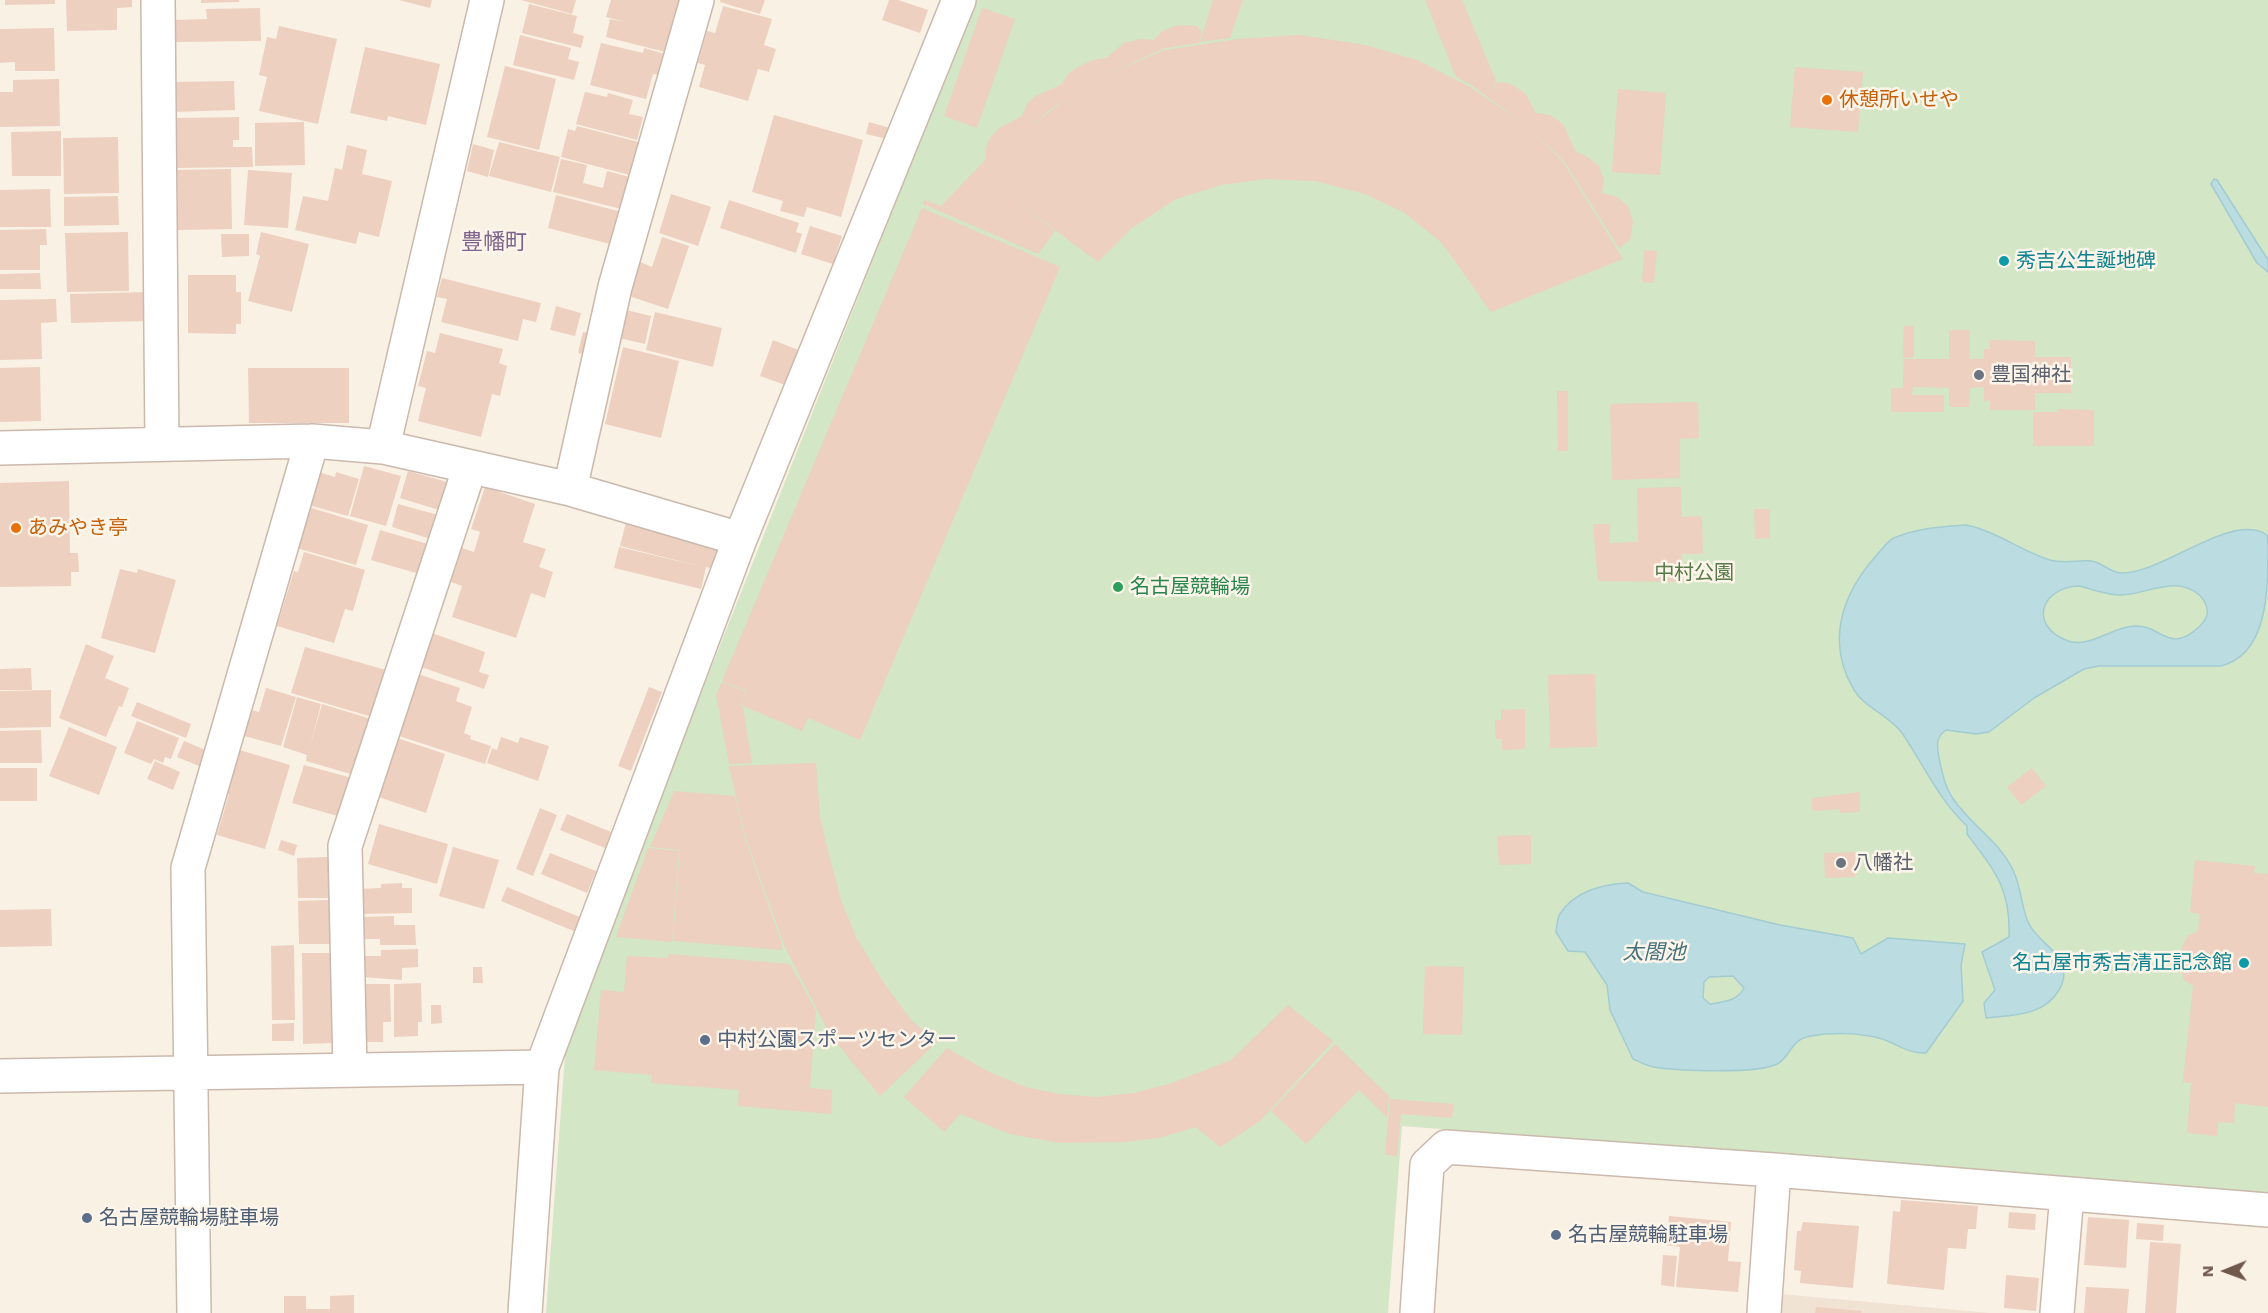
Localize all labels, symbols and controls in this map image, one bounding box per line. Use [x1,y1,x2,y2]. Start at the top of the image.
place label: 休憩所いせや [1839,88,1959,112]
marker: 休憩所いせや [1820,93,1834,107]
district label: 豊幡町 [461,230,527,256]
place label: 秀吉公生誕地碑 [2016,249,2156,273]
marker: 秀吉公生誕地碑 [1997,254,2011,268]
place label: 豊国神社 [1991,363,2071,387]
marker: 豊国神社 [1972,368,1986,382]
place label: あみやき亭 [28,516,128,540]
marker: あみやき亭 [9,521,23,535]
park label: 中村公園 [1654,561,1734,585]
place label: 名古屋競輪場 [1130,575,1250,599]
marker: 名古屋競輪場 [1111,580,1125,594]
place label: 八幡社 [1853,851,1913,875]
marker: 八幡社 [1834,856,1848,870]
water label: 太閤池 [1623,940,1685,966]
place label: 名古屋市秀吉清正記念館 [2012,951,2232,975]
marker: 名古屋市秀吉清正記念館 [2237,956,2251,970]
place label: 中村公園スポーツセンター [717,1028,957,1052]
marker: 中村公園スポーツセンター [698,1033,712,1047]
place label: 名古屋競輪場駐車場 [99,1206,279,1230]
marker: 名古屋競輪場駐車場 [80,1211,94,1225]
place label: 名古屋競輪駐車場 [1568,1223,1728,1247]
marker: 名古屋競輪駐車場 [1549,1228,1563,1242]
north arrow [2196,1241,2256,1301]
text: N [2198,1265,2217,1277]

